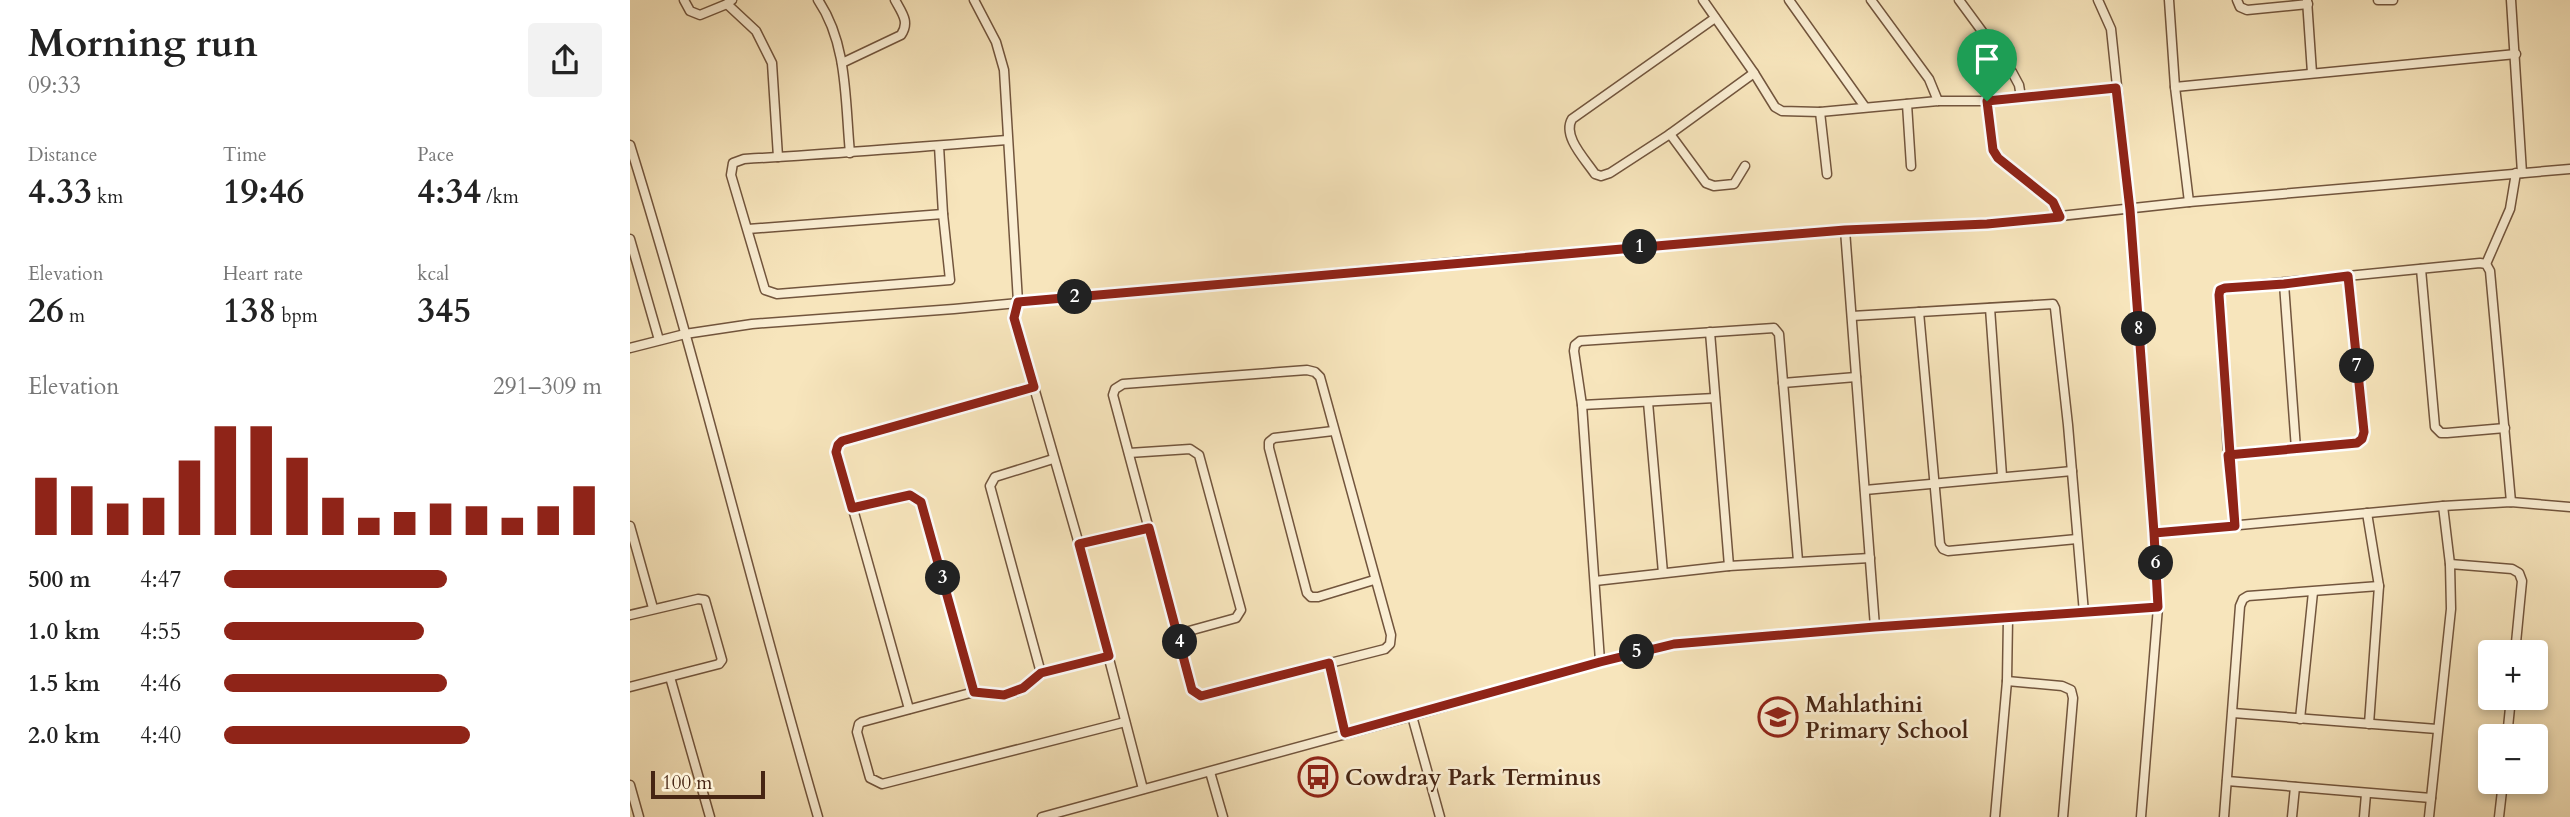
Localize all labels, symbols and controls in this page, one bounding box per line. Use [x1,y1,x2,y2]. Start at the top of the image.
text: Morning run [28,18,258,70]
button: share [528,23,602,97]
pin [1957,29,2017,101]
icon: arrive [1968,40,2006,78]
text: 09:33 [28,70,81,101]
text: Distance [28,142,97,168]
text: Time [223,142,267,168]
text: Pace [417,142,454,168]
text: 4.33 [28,168,92,216]
text: 19:46 [223,168,305,216]
text: 4:34 [417,168,481,216]
text: km [92,184,123,210]
text: /km [481,184,519,210]
pin: 1 [1622,230,1658,264]
text: 1 [1635,233,1644,259]
text: Elevation [28,261,103,287]
text: Heart rate [223,261,303,287]
text: kcal [417,261,449,287]
pin: 2 [1058,280,1092,314]
text: 2 [1070,283,1079,309]
text: 26 [28,287,64,335]
text: 138 [223,287,276,335]
text: 345 [417,287,471,335]
text: m [64,303,85,329]
text: bpm [276,303,318,329]
pin: 8 [2122,312,2156,346]
text: 8 [2134,315,2143,341]
pin: 7 [2340,348,2374,384]
text: 7 [2352,352,2361,378]
text: Elevation [28,371,119,402]
text: 291–309 m [493,371,602,402]
pin: 6 [2138,546,2174,580]
text: 6 [2151,549,2160,575]
pin: 3 [926,560,960,596]
text: 500 m [28,564,91,595]
text: 4:47 [140,564,181,595]
text: 3 [938,564,947,590]
text: 1.0 km [28,616,100,647]
text: 4:55 [140,616,181,647]
pin: 4 [1162,624,1198,660]
text: 4 [1175,628,1184,654]
pin: 5 [1620,634,1654,670]
text: 5 [1632,638,1641,664]
map controls [2478,640,2548,794]
button: + [2478,640,2548,710]
text: 1.5 km [28,668,100,699]
text: 4:46 [140,668,181,699]
place label: Mahlathini Primary School [1805,689,1969,746]
school or university icon: Mahlathini Primary School [1757,696,1799,738]
text: 2.0 km [28,720,100,751]
text: 4:40 [140,720,181,751]
button: − [2478,724,2548,794]
bus stop icon: Cowdray Park Terminus [1297,756,1339,798]
place label: Cowdray Park Terminus [1345,762,1601,793]
scale bar [651,768,765,800]
text: 100 m [662,770,712,796]

